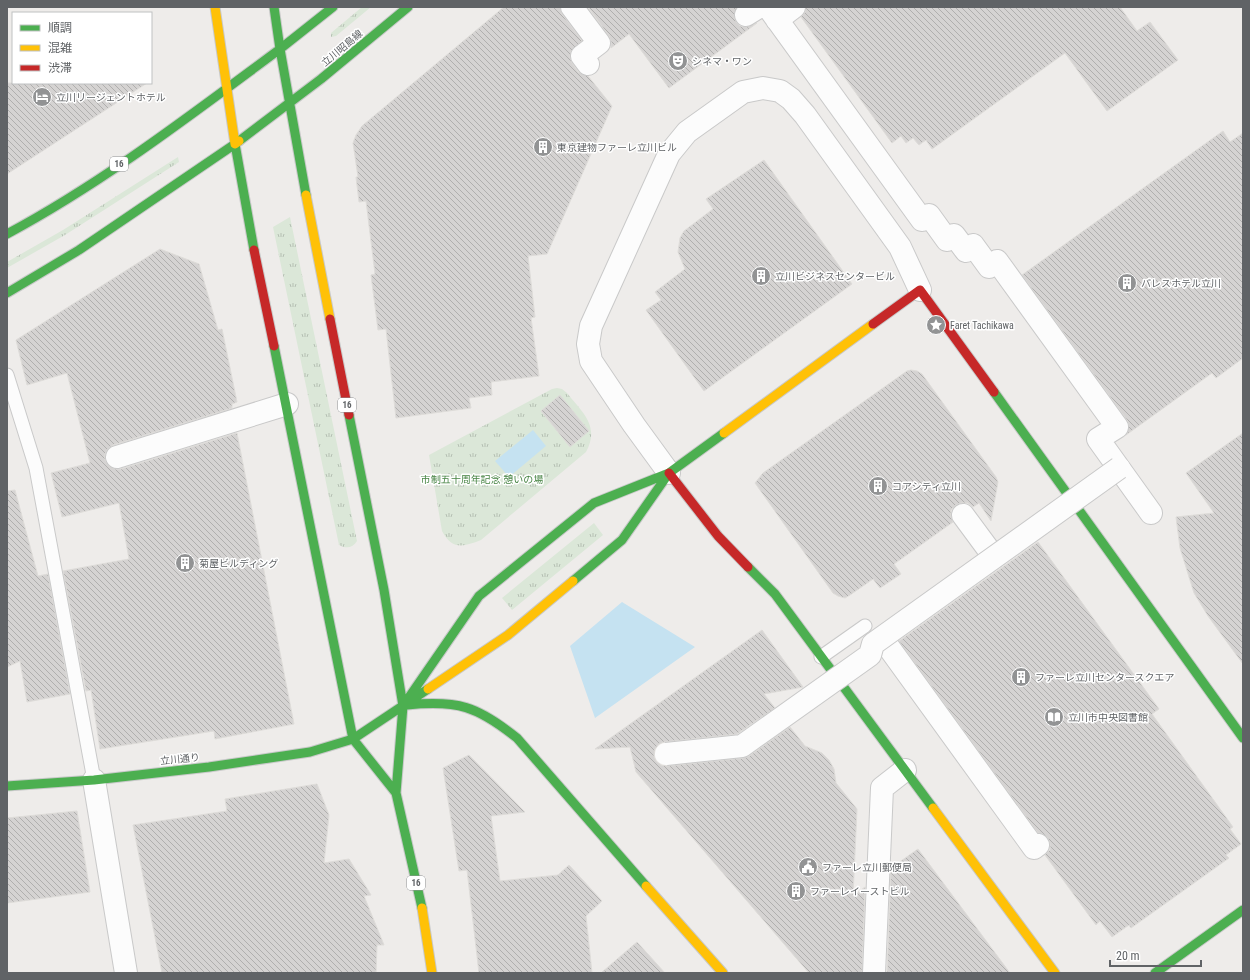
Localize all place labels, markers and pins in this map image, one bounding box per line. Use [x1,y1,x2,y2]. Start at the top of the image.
theatre icon: シネマ・ワン [667,50,689,72]
place label: シネマ・ワン [692,56,752,67]
hotel icon: 立川リージェントホテル [31,86,53,108]
place label: 立川リージェントホテル [56,92,166,103]
building icon: 東京建物ファーレ立川ビル [532,136,554,158]
place label: 東京建物ファーレ立川ビル [557,142,677,153]
building icon: 立川ビジネスセンタービル [750,265,772,287]
place label: 立川ビジネスセンタービル [775,271,895,282]
building icon: パレスホテル立川 [1116,272,1138,294]
place label: パレスホテル立川 [1141,278,1221,289]
place icon: Faret Tachikawa [925,314,947,336]
place label: Faret Tachikawa [950,320,1014,331]
building icon: コアシティ立川 [867,475,889,497]
place label: コアシティ立川 [892,481,961,492]
building icon: 菊屋ビルディング [174,552,196,574]
place label: 菊屋ビルディング [199,558,278,569]
building icon: ファーレ立川センタースクエア [1010,666,1032,688]
place label: ファーレ立川センタースクエア [1035,672,1175,683]
library icon: 立川市中央図書館 [1043,706,1065,728]
place label: 立川市中央図書館 [1068,712,1148,723]
public building icon: ファーレ立川郵便局 [797,856,819,878]
place label: ファーレ立川郵便局 [822,862,912,873]
building icon: ファーレイーストビル [785,880,807,902]
place label: ファーレイーストビル [810,886,910,897]

